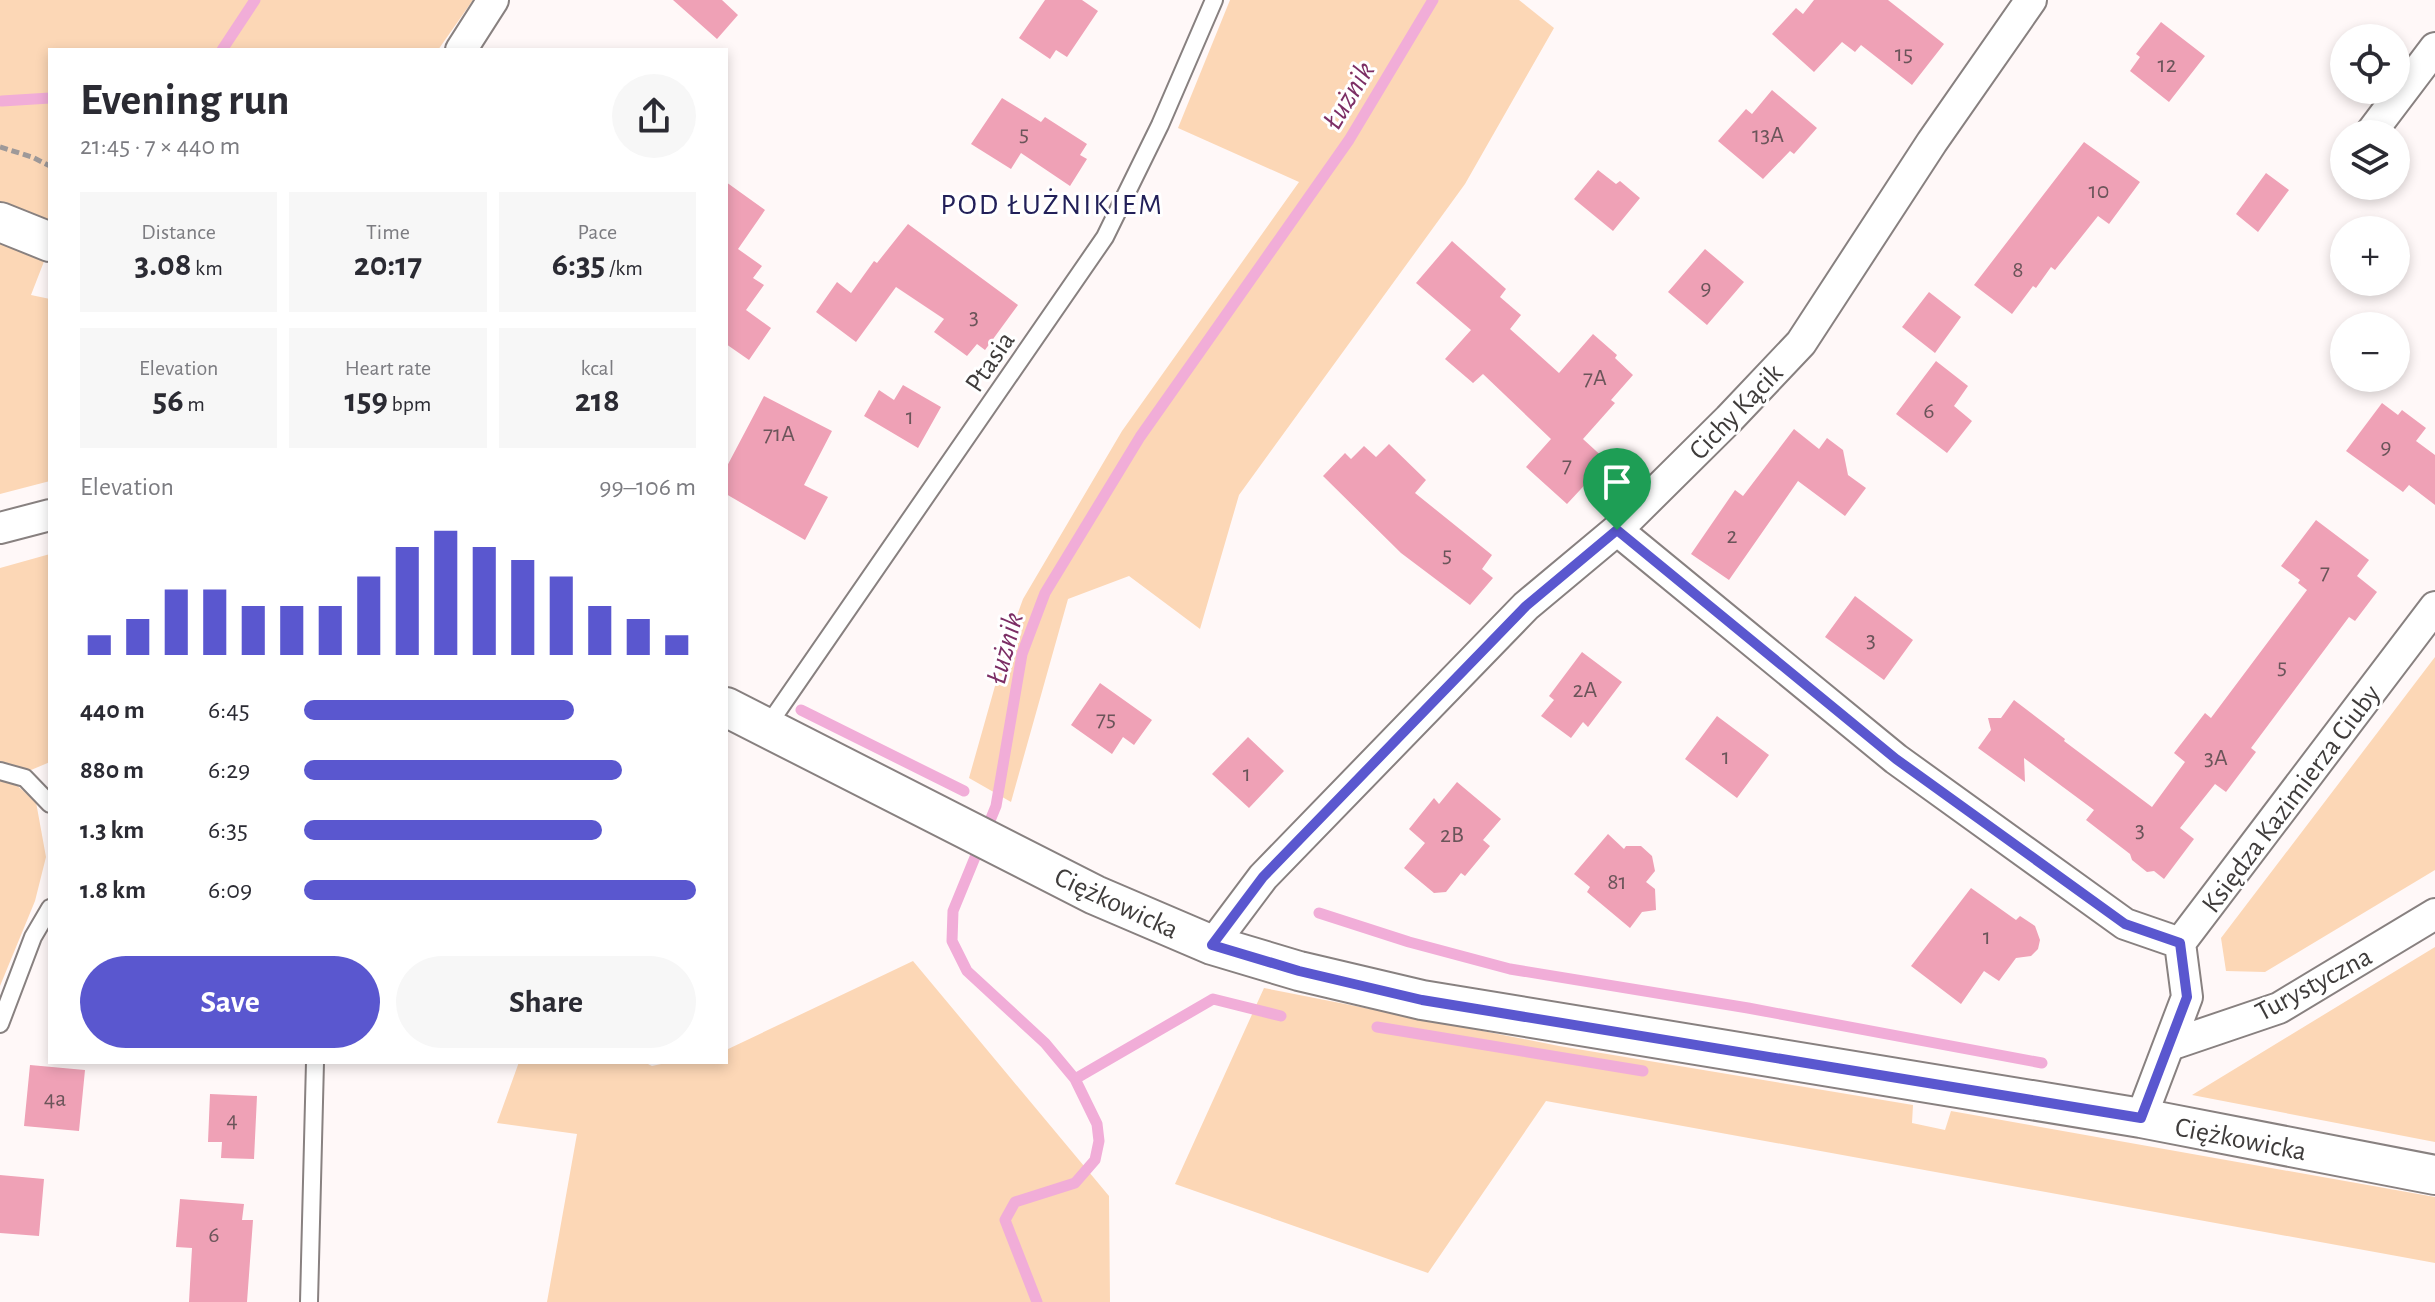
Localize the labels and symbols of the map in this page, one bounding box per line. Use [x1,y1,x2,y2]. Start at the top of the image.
house number: 15 [1895,42,1913,66]
house number: 12 [2157,53,2177,77]
water label: Łużnik [1317,56,1381,134]
house number: 5 [1019,122,1029,146]
house number: 13A [1752,123,1784,147]
house number: 10 [2089,179,2109,203]
district label: POD ŁUŻNIKIEM [940,188,1164,220]
house number: 8 [2012,258,2024,282]
house number: 9 [1700,276,1712,300]
house number: 3 [969,305,979,329]
street label: Ptasia [961,327,1021,397]
street label: Cichy Kącik [1684,359,1789,466]
house number: 7A [1583,366,1607,390]
house number: 6 [1923,399,1935,423]
house number: 1 [906,405,914,429]
house number: 71A [763,422,795,446]
house number: 9 [2380,435,2392,459]
pin [1583,448,1651,530]
house number: 7 [1562,453,1572,477]
house number: 2 [1727,524,1738,548]
house number: 5 [1442,543,1452,567]
house number: 7 [2320,560,2330,584]
water label: Łużnik [981,609,1029,687]
house number: 3 [1866,628,1876,652]
house number: 5 [2277,655,2287,679]
house number: 2A [1573,678,1598,702]
street label: Księdza Kazimierza Ciuby [2197,680,2386,918]
house number: 75 [1096,707,1116,731]
house number: 1 [1722,745,1730,769]
house number: 3A [2204,746,2228,770]
house number: 1 [1243,762,1251,786]
house number: 3 [2135,818,2145,842]
house number: 2B [1440,823,1464,847]
street label: Ciężkowicka [1050,863,1182,945]
house number: 81 [1607,870,1627,894]
house number: 1 [1983,925,1991,949]
street label: Turystyczna [2251,942,2377,1027]
house number: 4a [44,1087,66,1111]
house number: 4 [226,1108,238,1132]
street label: Ciężkowicka [2173,1114,2309,1166]
house number: 6 [208,1223,220,1247]

